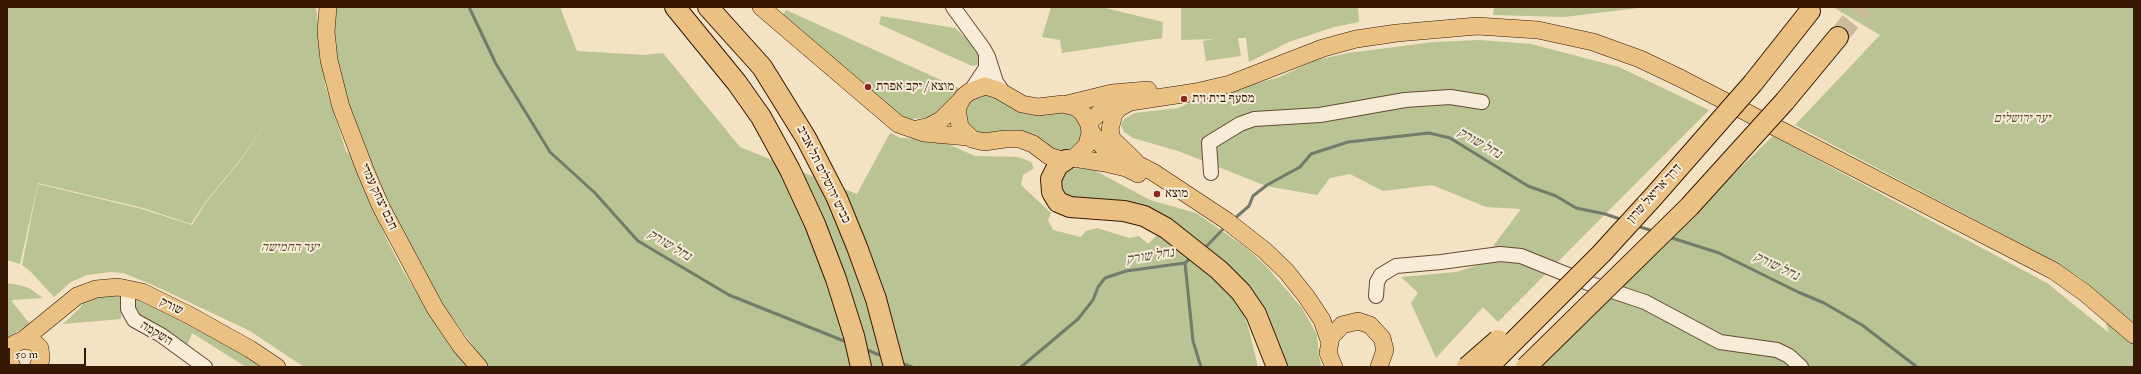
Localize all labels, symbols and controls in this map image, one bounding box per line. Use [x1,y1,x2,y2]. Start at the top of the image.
place label: מוצא / יקב אפרת [876,79,954,95]
marker: מוצא / יקב אפרת [863,82,873,92]
place label: מסעף בית זית [1192,91,1255,107]
marker: מסעף בית זית [1179,94,1189,104]
park label: יער ירושלים [1994,111,2050,127]
street label: כביש ירושלים תל אביב [793,124,853,226]
water label: נחל שורק [1454,125,1504,163]
street label: חכם יצחק עמדי [356,161,400,233]
street label: דרך אריאל שרון [1624,161,1686,227]
place label: מוצא [1165,186,1188,202]
marker: מוצא [1152,189,1162,199]
water label: נחל שורק [644,226,694,266]
park label: יער החמישה [261,240,319,256]
water label: נחל שורק [1125,245,1175,269]
water label: נחל שורק [1751,249,1801,285]
street label: שורק [157,295,185,319]
street label: השקמה [137,318,175,350]
scale bar [10,340,88,366]
text: 50 m [15,347,38,362]

